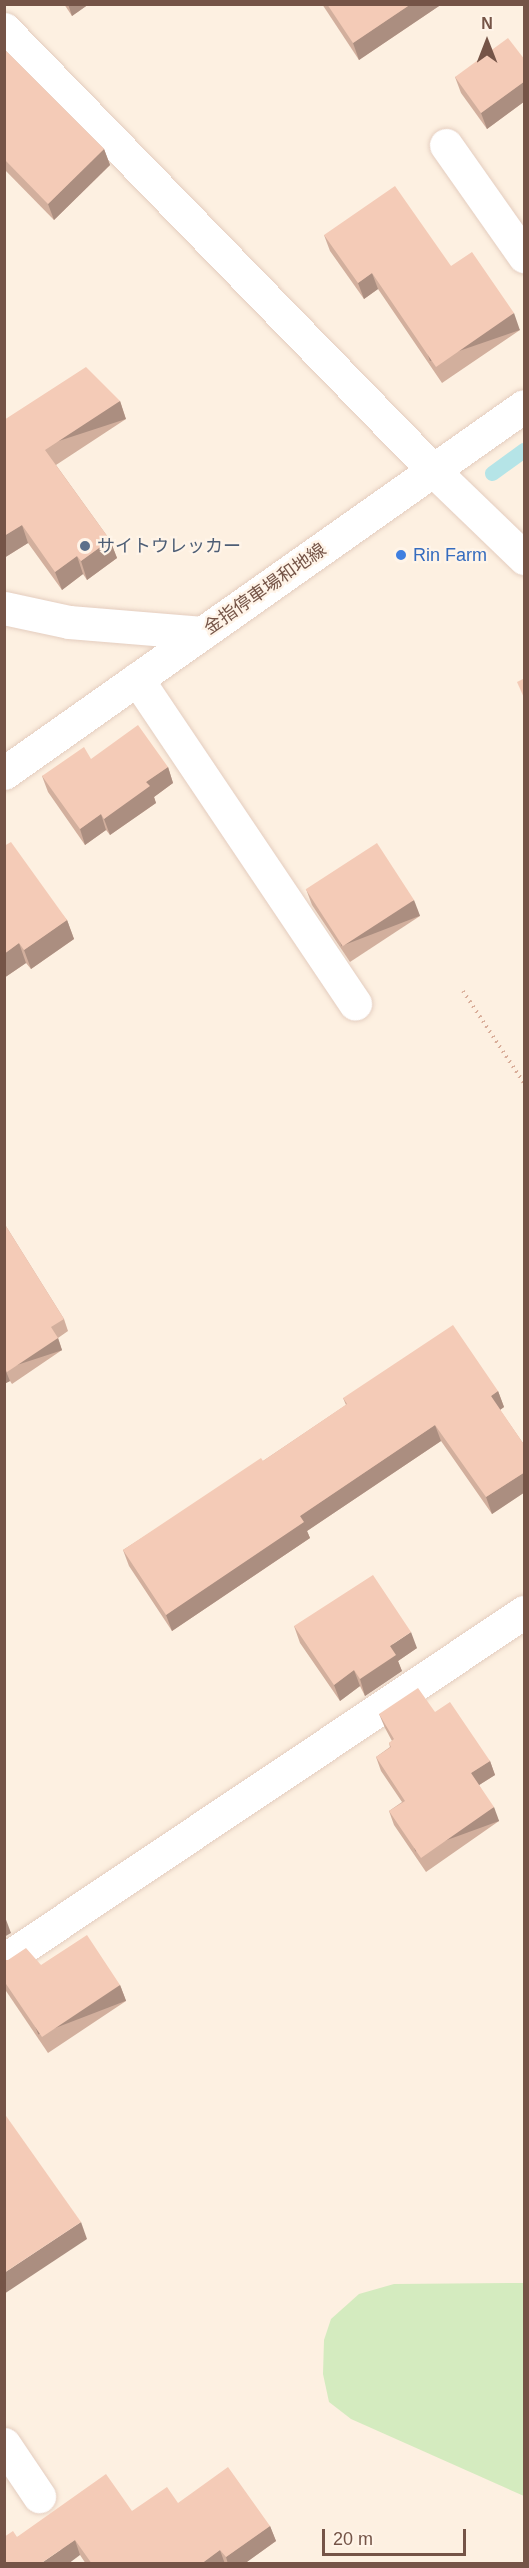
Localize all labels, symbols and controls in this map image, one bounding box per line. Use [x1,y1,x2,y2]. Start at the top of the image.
north arrow [457,12,517,72]
text: N [481,15,493,32]
place label: サイトウレッカー [97,535,241,557]
marker: サイトウレッカー [78,539,92,553]
street label: 金指停車場和地線 [200,539,330,639]
place label: Rin Farm [413,544,487,566]
marker: Rin Farm [394,548,408,562]
scale bar [325,2517,469,2555]
text: 20 m [333,2529,373,2549]

